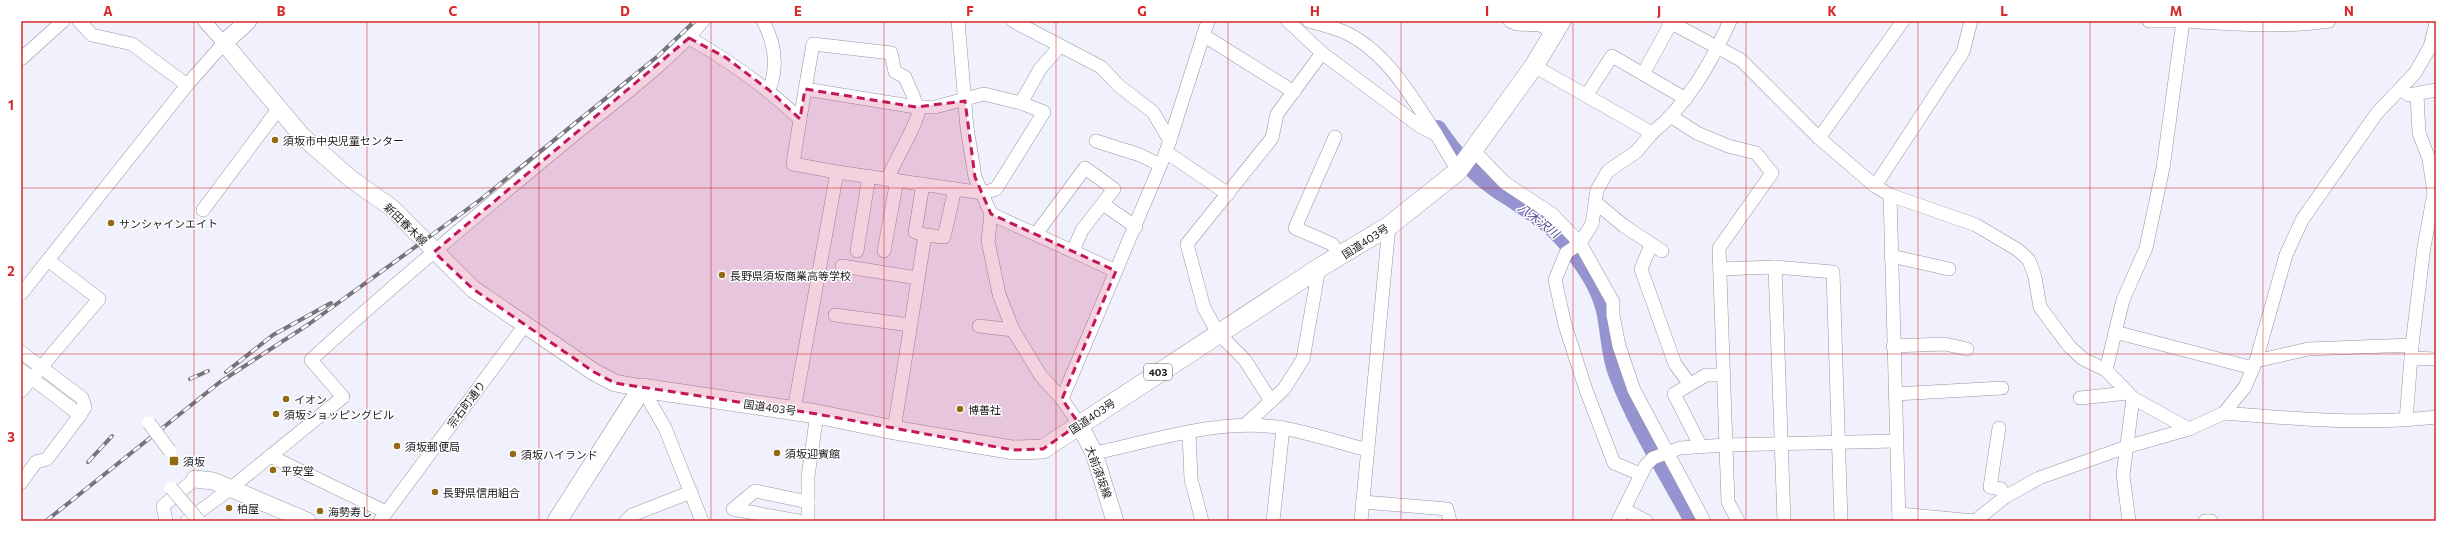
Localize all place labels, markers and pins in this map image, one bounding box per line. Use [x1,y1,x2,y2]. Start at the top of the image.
place label: 須坂市中央児童センター [283,134,404,147]
marker: 須坂市中央児童センター [270,135,280,145]
place label: サンシャインエイト [119,217,218,230]
marker: サンシャインエイト [106,218,116,228]
place label: 長野県須坂商業高等学校 [730,269,851,282]
marker: 長野県須坂商業高等学校 [717,270,727,280]
place label: イオン [294,393,327,406]
marker: イオン [281,394,291,404]
place label: 博善社 [968,403,1001,416]
marker: 博善社 [955,404,965,414]
place label: 須坂ショッピングビル [284,408,394,421]
marker: 須坂ショッピングビル [271,409,281,419]
place label: 須坂郵便局 [405,440,460,453]
marker: 須坂郵便局 [392,441,402,451]
place label: 須坂迎賓館 [785,447,840,460]
place label: 須坂ハイランド [521,448,598,461]
marker: 須坂迎賓館 [772,448,782,458]
marker: 須坂ハイランド [508,449,518,459]
marker: 須坂 [168,455,180,467]
place label: 須坂 [183,455,205,468]
place label: 平安堂 [281,464,314,477]
marker: 平安堂 [268,465,278,475]
place label: 長野県信用組合 [443,486,520,499]
marker: 長野県信用組合 [430,487,440,497]
place label: 柏屋 [237,502,259,515]
marker: 柏屋 [224,503,234,513]
place label: 海勢寿し [328,505,372,518]
marker: 海勢寿し [315,506,325,516]

